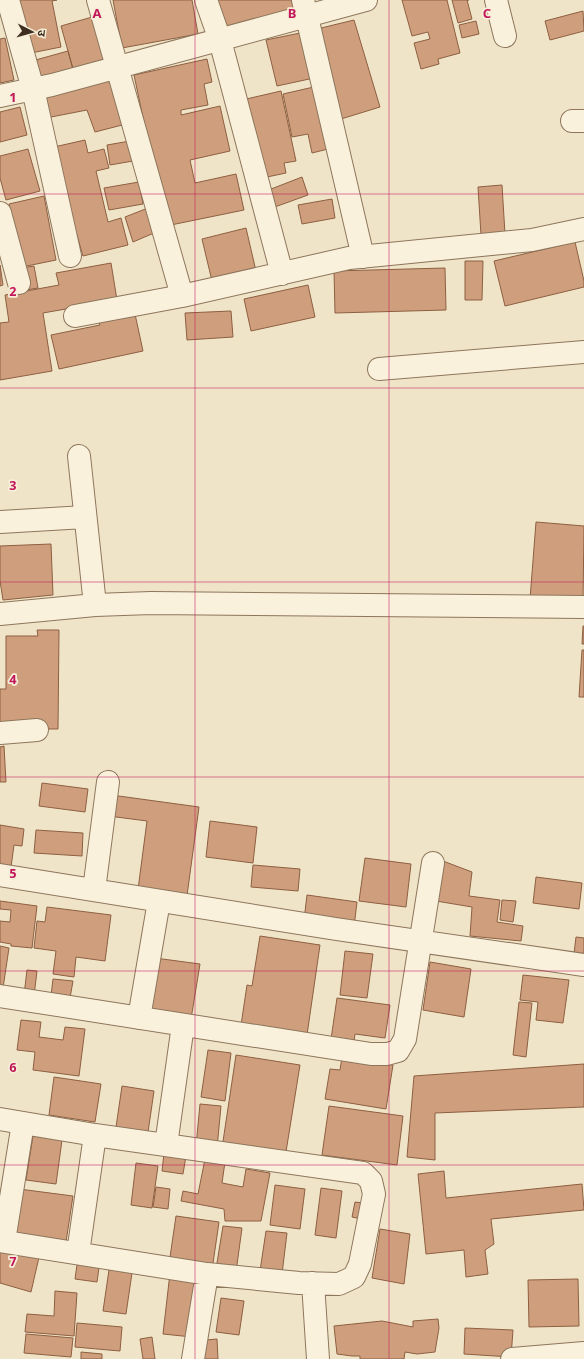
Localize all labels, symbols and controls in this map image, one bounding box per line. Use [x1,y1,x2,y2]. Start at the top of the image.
text: A [93,6,102,23]
text: B [288,6,296,23]
text: C [483,6,491,23]
north arrow [12,12,52,52]
text: उ [34,29,48,37]
text: 1 [9,90,17,107]
text: 2 [9,284,17,301]
text: 3 [9,478,17,495]
text: 4 [9,672,17,689]
text: 5 [9,866,17,883]
text: 6 [9,1060,17,1077]
text: 7 [9,1254,17,1271]

